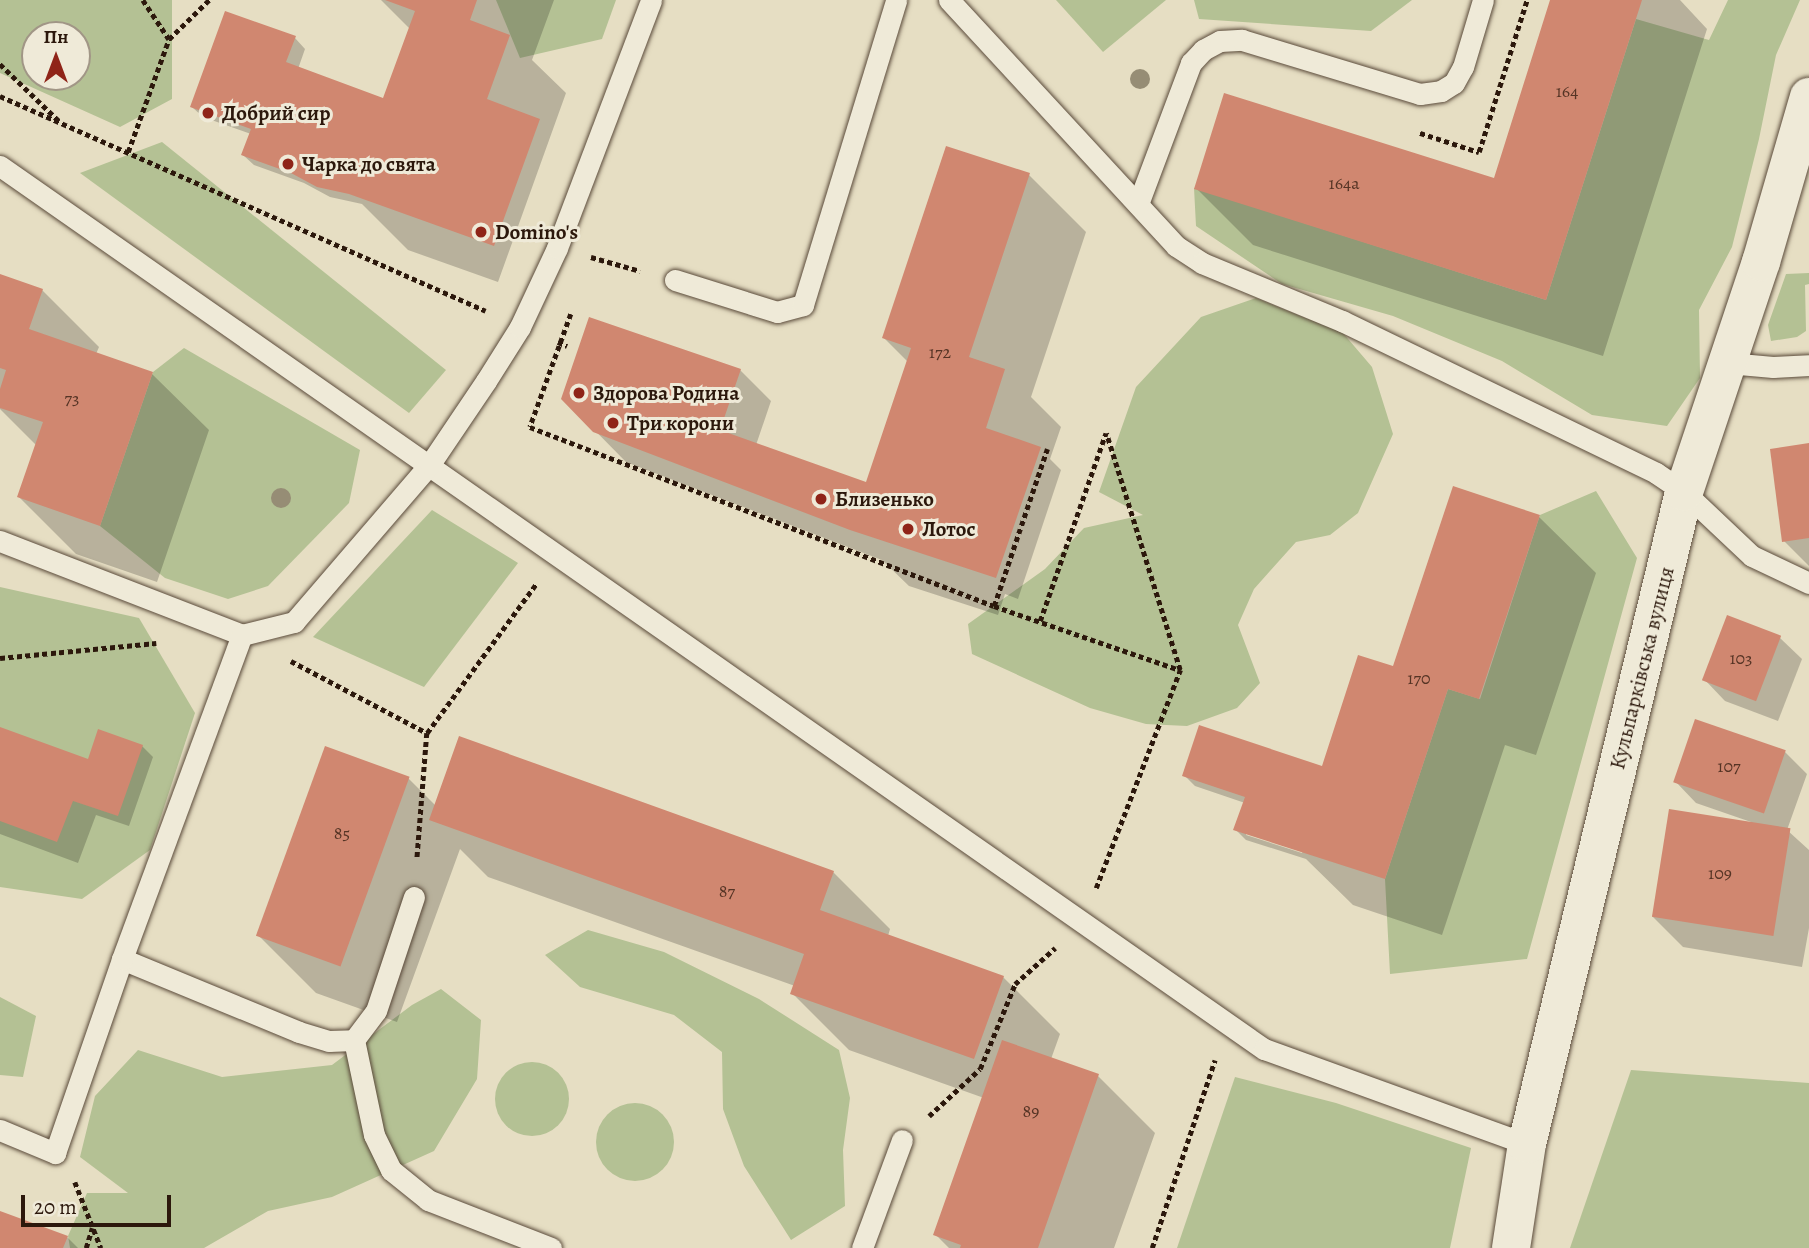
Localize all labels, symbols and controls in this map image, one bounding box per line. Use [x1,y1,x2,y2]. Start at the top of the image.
north arrow [21,21,91,91]
text: Пн [44,24,68,50]
house number: 164 [1556,80,1578,102]
place label: Добрий сир [222,100,330,126]
marker: Добрий сир [200,105,216,121]
place label: Чарка до свята [302,151,436,177]
marker: Чарка до свята [280,156,296,172]
house number: 164а [1329,172,1359,194]
place label: Domino's [495,219,578,245]
marker: Domino's [473,224,489,240]
house number: 172 [929,341,951,363]
place label: Здорова Родина [593,380,739,406]
marker: Здорова Родина [571,385,587,401]
house number: 73 [64,387,80,409]
place label: Три корони [627,410,734,436]
marker: Три корони [605,415,621,431]
place label: Близенько [835,486,934,512]
marker: Близенько [813,491,829,507]
place label: Лотос [922,516,976,542]
marker: Лотос [900,521,916,537]
street label: Кульпарківська вулиця [1605,564,1679,772]
house number: 103 [1729,647,1753,669]
house number: 170 [1407,667,1431,689]
house number: 107 [1717,755,1741,777]
house number: 85 [334,822,350,844]
house number: 109 [1708,862,1732,884]
house number: 87 [719,880,735,902]
house number: 89 [1023,1100,1039,1122]
scale bar [24,1182,175,1226]
text: 20 m [34,1193,77,1221]

